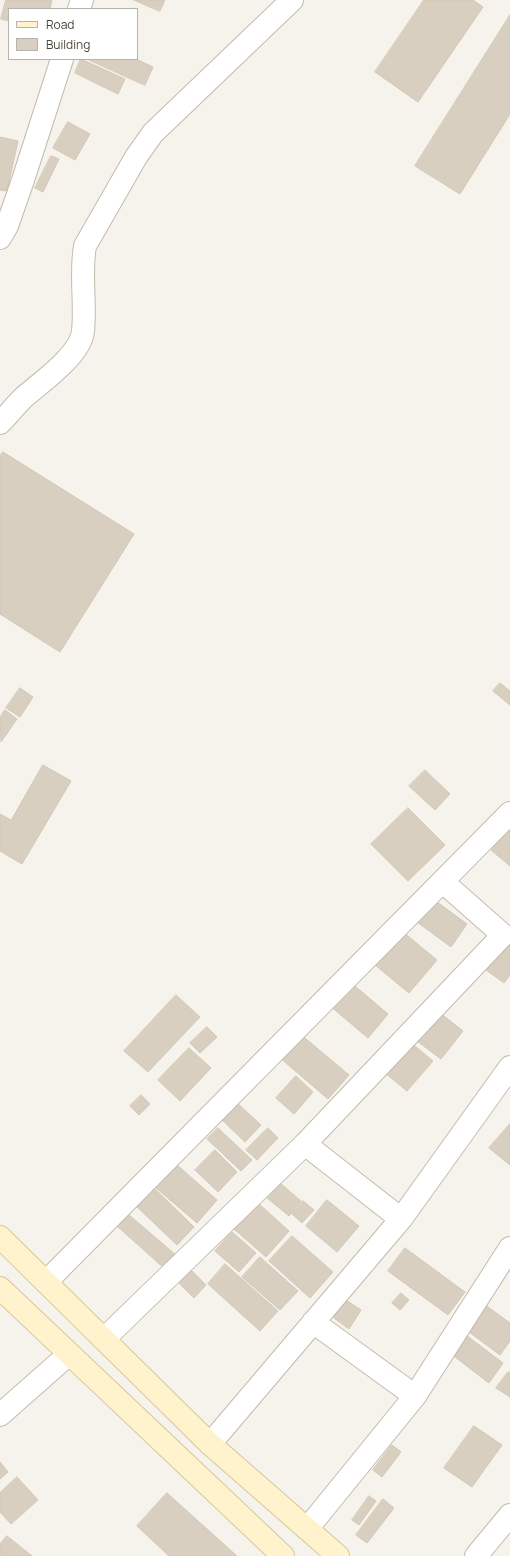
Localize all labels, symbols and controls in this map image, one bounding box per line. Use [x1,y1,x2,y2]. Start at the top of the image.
legend [8,8,138,60]
text: Road [46,16,74,33]
text: Building [46,36,90,53]

